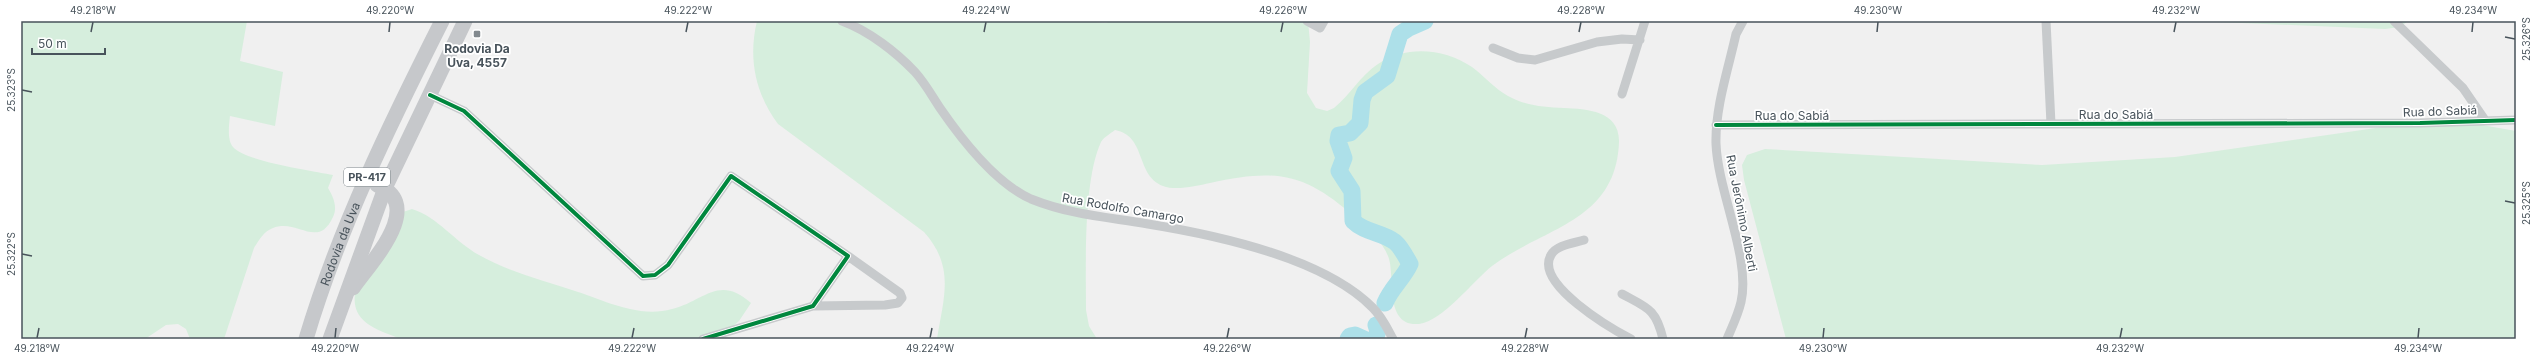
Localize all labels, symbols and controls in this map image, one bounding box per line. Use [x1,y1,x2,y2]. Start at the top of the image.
text: 49.218°W [70,4,116,16]
text: 49.220°W [366,4,414,16]
text: 49.222°W [664,4,712,16]
text: 49.224°W [962,4,1010,16]
text: 49.226°W [1259,4,1307,16]
text: 49.228°W [1557,4,1605,16]
text: 49.230°W [1854,4,1902,16]
text: 49.232°W [2152,4,2200,16]
text: 49.234°W [2449,4,2497,16]
text: 25.326°S [2520,17,2532,61]
marker: Rodovia Da Uva, 4557 [472,29,482,39]
scale bar [32,30,105,56]
text: 50 m [38,36,67,51]
place label: Rodovia Da Uva, 4557 [444,41,510,70]
text: 25.323°S [5,68,17,112]
street label: Rua do Sabiá [2403,102,2477,120]
street label: Rua do Sabiá [2079,107,2153,122]
street label: Rua do Sabiá [1755,108,1829,123]
street label: Rua Jerônimo Alberti [1723,153,1761,273]
road number: PR-417 [344,168,390,186]
text: 25.325°S [2520,181,2532,225]
street label: Rua Rodolfo Camargo [1061,190,1185,226]
street label: Rodovia da Uva [316,200,363,288]
text: 25.322°S [5,232,17,276]
text: 49.218°W [14,342,60,354]
text: 49.220°W [311,342,359,354]
text: 49.222°W [608,342,656,354]
text: 49.224°W [906,342,954,354]
text: 49.226°W [1203,342,1251,354]
text: 49.228°W [1501,342,1549,354]
text: 49.230°W [1799,342,1847,354]
text: 49.232°W [2096,342,2144,354]
text: 49.234°W [2394,342,2442,354]

